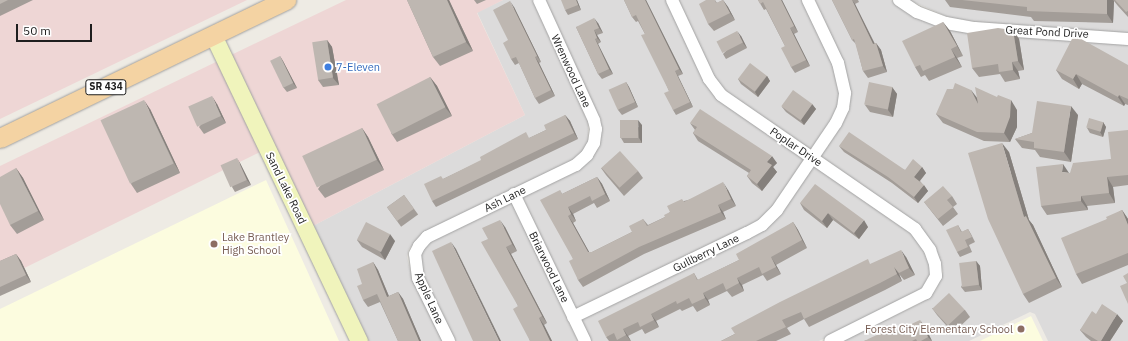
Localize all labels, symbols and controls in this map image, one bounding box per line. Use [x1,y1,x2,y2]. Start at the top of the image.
scale bar [18,16,94,42]
text: 50 m [23,23,51,38]
street label: Great Pond Drive [1005,23,1089,41]
street label: Wrenwood Lane [548,32,594,110]
place label: 7-Eleven [336,60,380,74]
marker: 7-Eleven [323,62,333,72]
road number: SR 434 [85,79,127,95]
street label: Poplar Drive [767,125,825,169]
street label: Sand Lake Road [263,150,309,226]
street label: Ash Lane [482,183,528,215]
street label: Briarwood Lane [526,229,572,305]
place label: Lake Brantley High School [222,231,289,257]
street label: Gullberry Lane [671,231,741,275]
marker: Lake Brantley High School [209,239,219,249]
street label: Apple Lane [412,270,446,326]
place label: Forest City Elementary School [865,322,1013,336]
marker: Forest City Elementary School [1016,324,1026,334]

